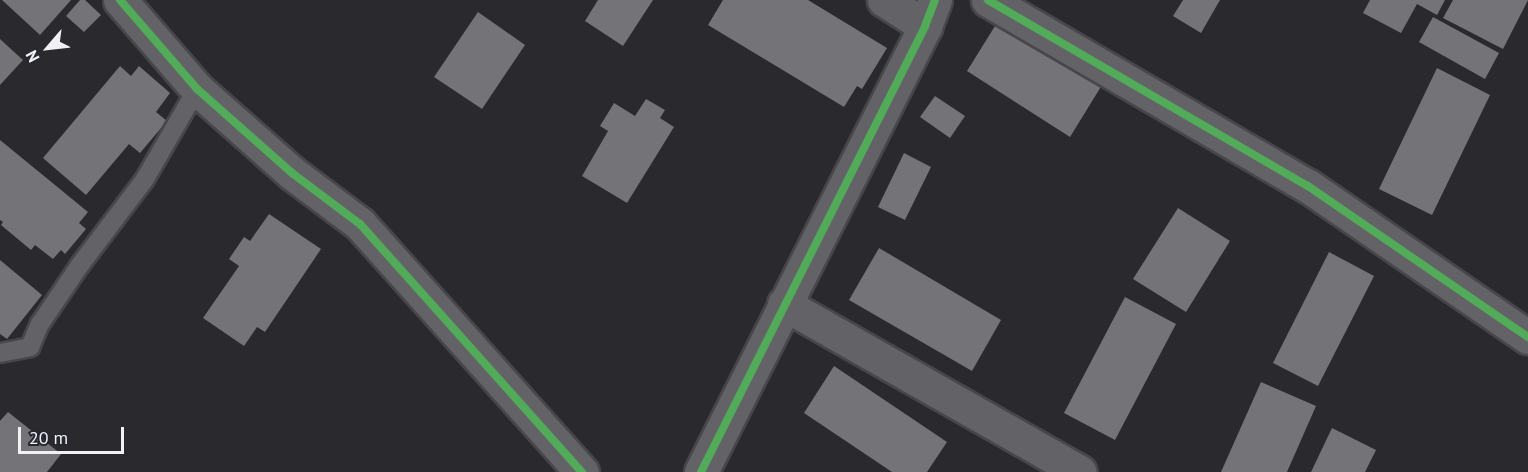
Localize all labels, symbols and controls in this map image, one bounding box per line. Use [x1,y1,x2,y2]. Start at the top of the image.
north arrow [18,18,78,78]
text: N [21,47,43,66]
scale bar [21,415,128,453]
text: 20 m [29,426,68,449]

